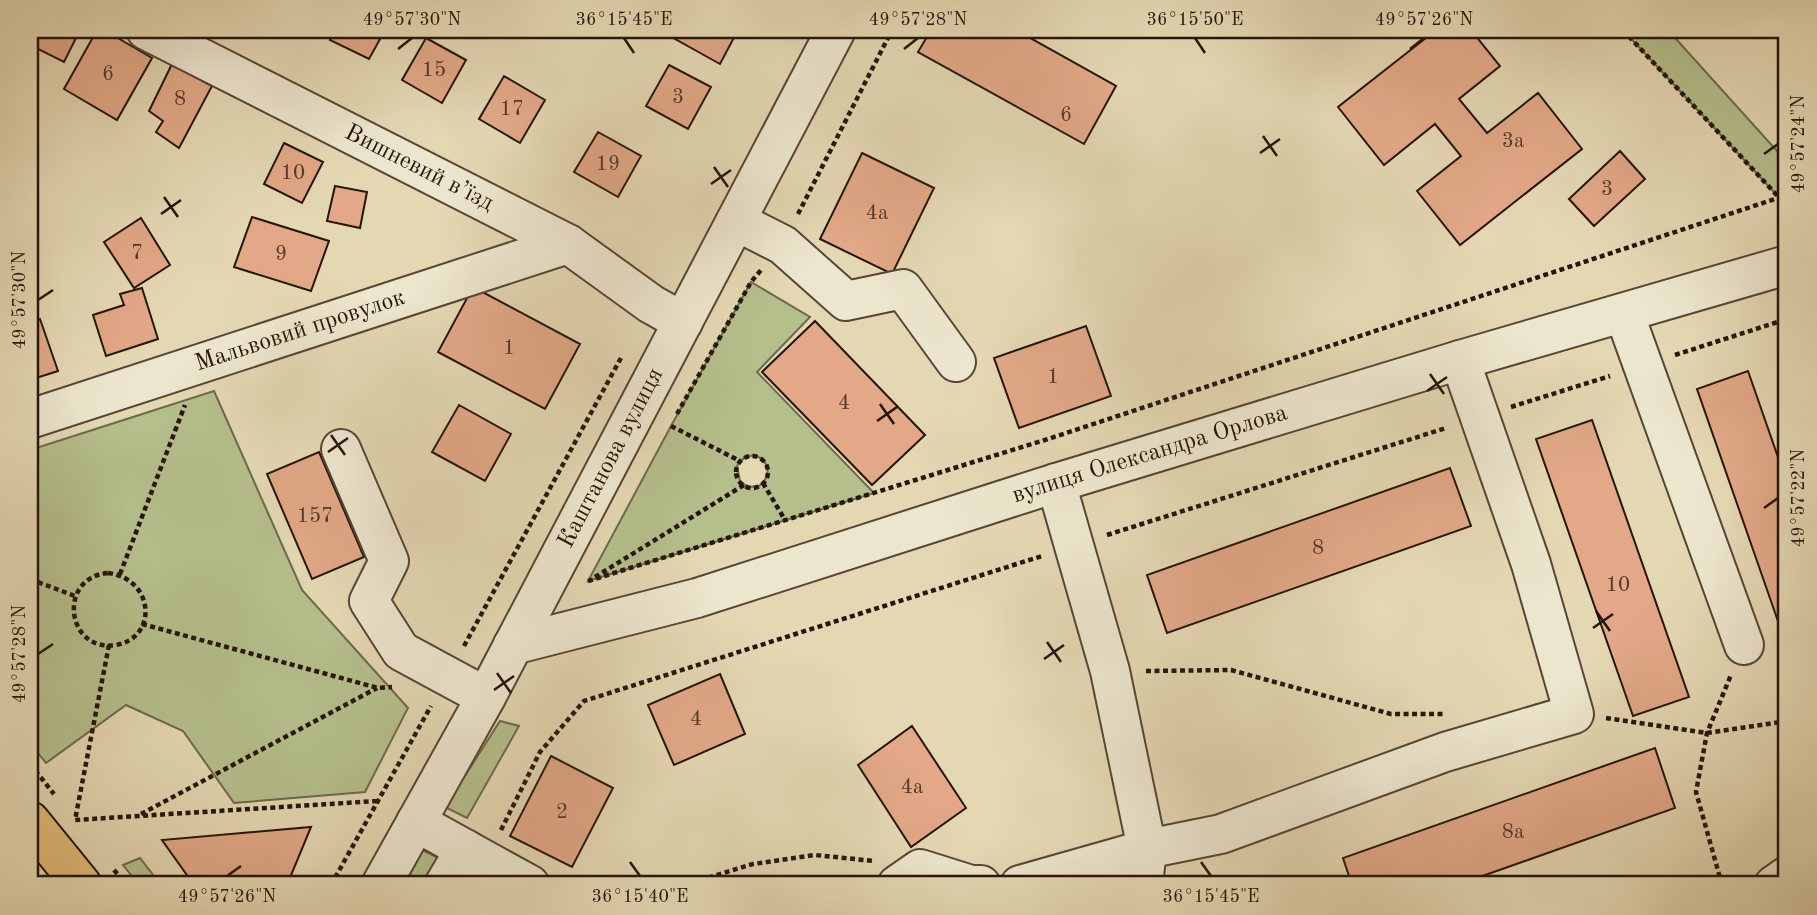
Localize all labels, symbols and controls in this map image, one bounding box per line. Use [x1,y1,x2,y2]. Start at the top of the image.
text: 49°57'30"N [363,11,461,29]
text: 36°15'45"E [576,11,672,29]
text: 49°57'28"N [869,11,967,29]
text: 36°15'50"E [1147,11,1243,29]
text: 49°57'26"N [1375,11,1473,29]
house number: 15 [422,60,446,81]
house number: 6 [102,64,114,85]
house number: 3 [672,87,684,108]
house number: 8 [174,89,186,110]
text: 49°57'24"N [1790,95,1808,193]
house number: 17 [500,99,524,120]
house number: 6 [1060,105,1072,126]
street label: Вишневий в’їзд [341,121,497,216]
house number: 3а [1502,131,1524,152]
house number: 19 [596,154,620,175]
house number: 10 [281,163,305,184]
house number: 3 [1601,179,1613,200]
house number: 4а [866,203,888,224]
house number: 7 [131,243,143,264]
house number: 9 [275,244,287,265]
text: 49°57'30"N [11,251,29,349]
street label: Мальвовий провулок [192,286,408,376]
house number: 1 [503,338,515,359]
street label: Каштанова вулиця [554,364,668,552]
house number: 1 [1047,367,1059,388]
house number: 4 [838,393,850,414]
street label: вулиця Олександра Орлова [1009,401,1291,508]
text: 49°57'22"N [1790,449,1808,547]
house number: 157 [297,506,333,527]
house number: 8 [1312,538,1324,559]
house number: 10 [1606,575,1630,596]
text: 49°57'28"N [11,605,29,703]
house number: 4 [690,709,702,730]
house number: 4а [901,777,923,798]
house number: 2 [556,802,568,823]
house number: 8а [1502,822,1524,843]
text: 49°57'26"N [178,888,276,906]
text: 36°15'40"E [592,888,688,906]
text: 36°15'45"E [1163,888,1259,906]

